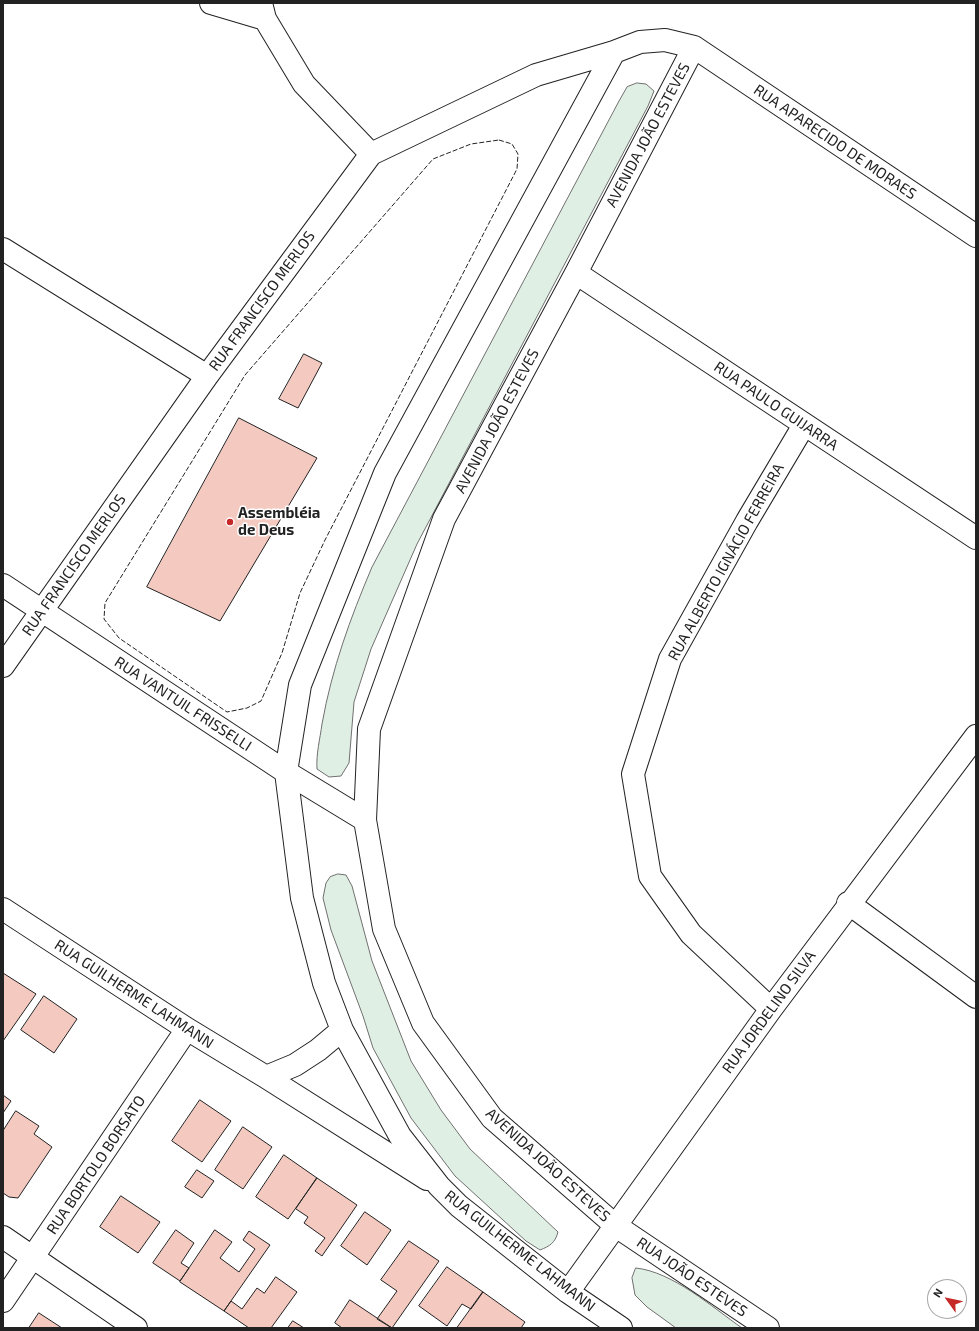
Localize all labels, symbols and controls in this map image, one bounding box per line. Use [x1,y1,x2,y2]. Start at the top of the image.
street label: AVENIDA JOÃO ESTEVES [602,60,694,210]
street label: RUA APARECIDO DE MORAES [750,81,920,203]
street label: RUA FRANCISCO MERLOS [205,228,319,374]
street label: AVENIDA JOÃO ESTEVES [451,346,543,496]
street label: RUA PAULO GUIJARRA [710,358,842,454]
street label: RUA ALBERTO IGNÁCIO FERREIRA [664,460,788,664]
street label: RUA FRANCISCO MERLOS [18,491,130,639]
place label: Assembléia de Deus [238,504,320,539]
marker: Assembléia de Deus [225,517,235,527]
street label: RUA VANTUIL FRISSELLI [111,653,255,755]
street label: RUA GUILHERME LAHMANN [51,936,217,1052]
street label: RUA JORDELINO SILVA [719,947,819,1077]
street label: RUA BORTOLO BORSATO [43,1092,149,1238]
street label: AVENIDA JOÃO ESTEVES [482,1104,614,1226]
street label: RUA GUILHERME LAHMANN [441,1187,599,1315]
street label: RUA JOÃO ESTEVES [633,1233,751,1321]
north arrow [927,1279,967,1319]
text: N [930,1286,945,1300]

